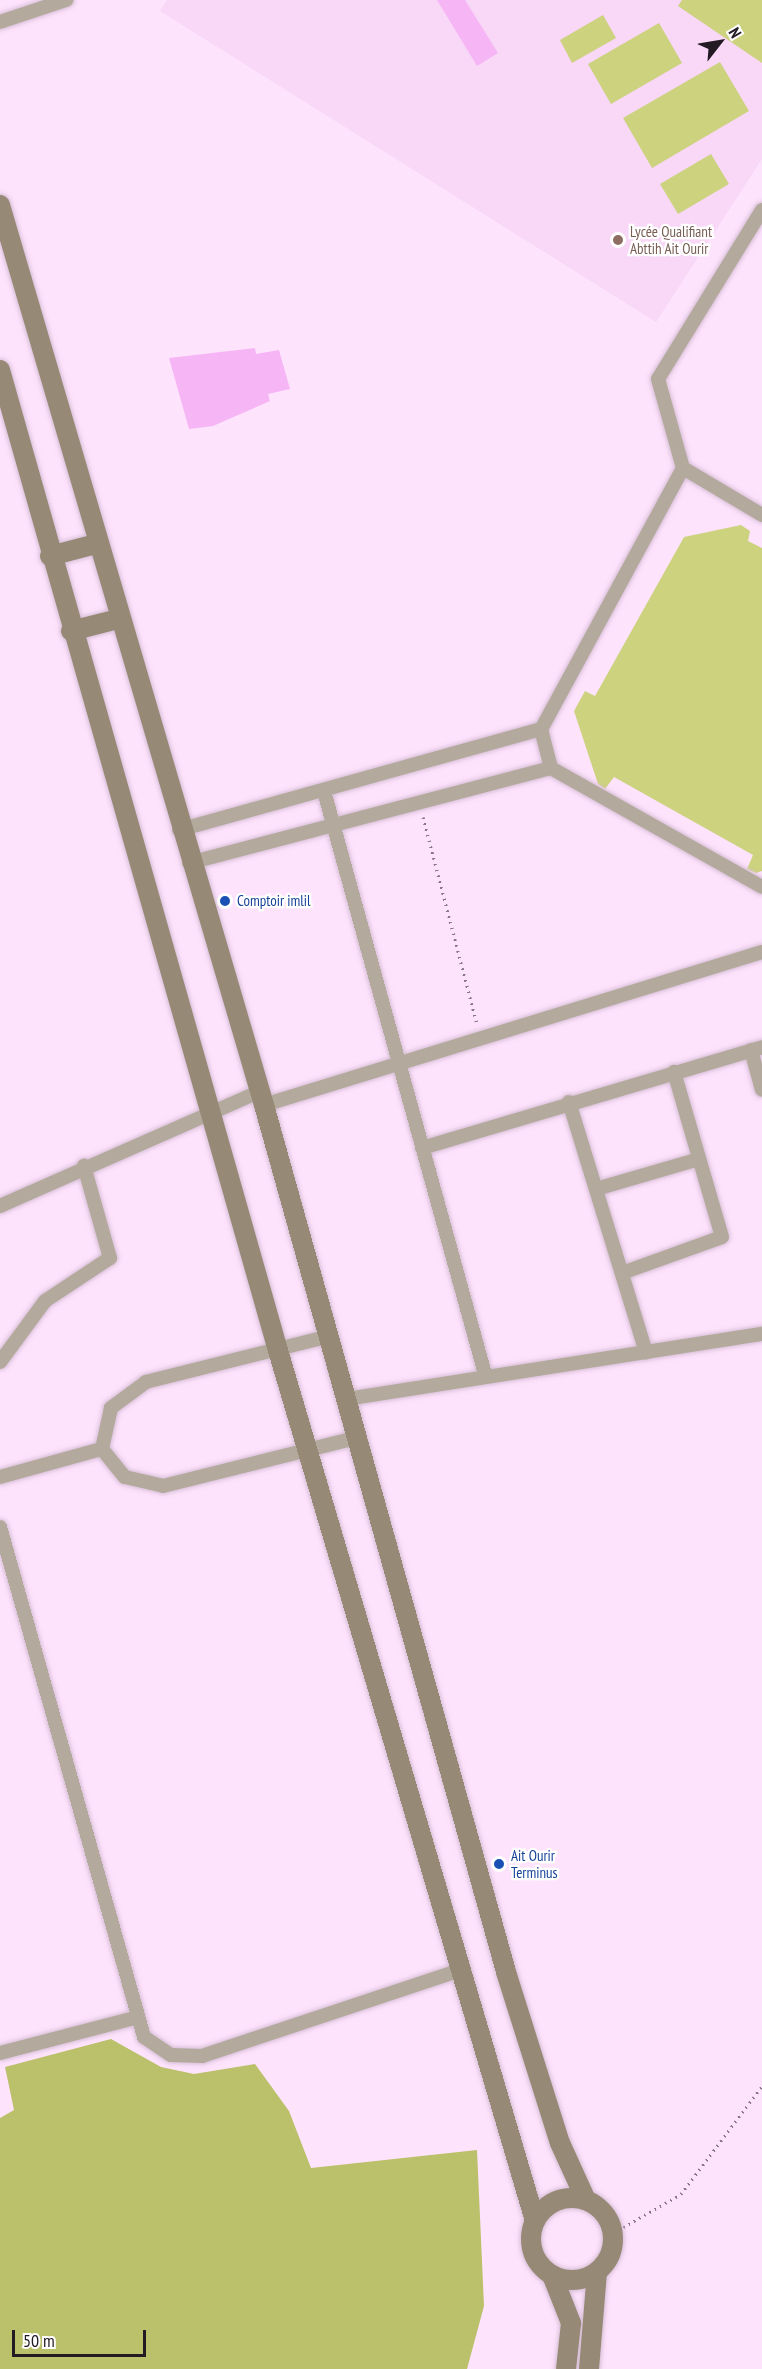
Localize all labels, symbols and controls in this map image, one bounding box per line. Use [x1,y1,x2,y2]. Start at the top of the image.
north arrow [690,12,750,72]
text: N [725,24,746,42]
place label: Lycée Qualifiant Abttih Ait Ourir [630,222,712,257]
marker: Lycée Qualifiant Abttih Ait Ourir [611,233,625,247]
place label: Comptoir imlil [237,892,311,910]
marker: Comptoir imlil [218,894,232,908]
place label: Ait Ourir Terminus [511,1846,558,1881]
marker: Ait Ourir Terminus [492,1857,506,1871]
scale bar [15,2318,148,2356]
text: 50 m [23,2329,55,2352]

